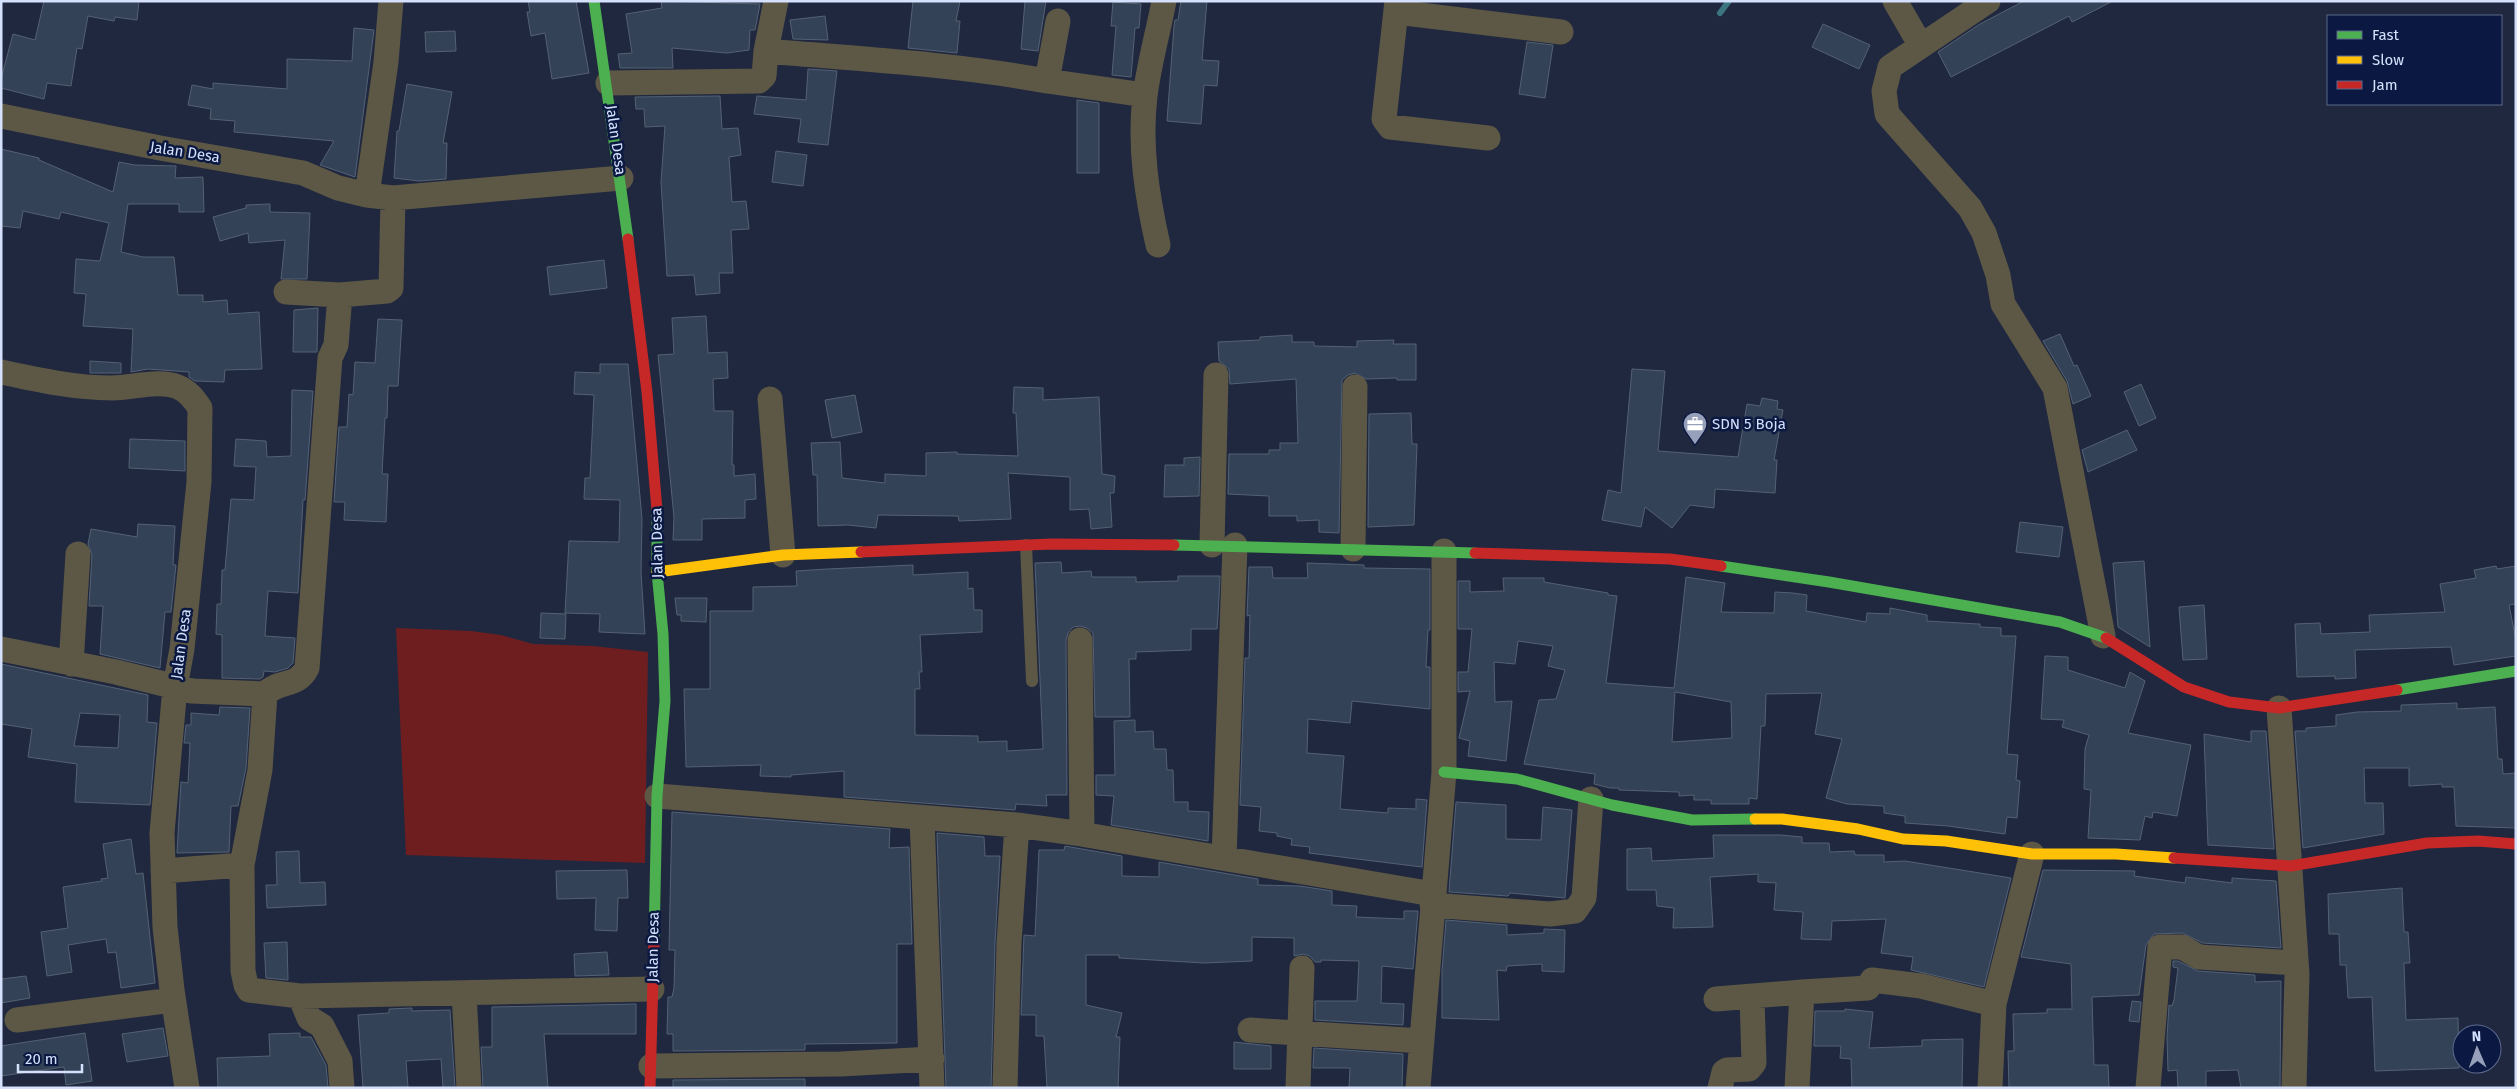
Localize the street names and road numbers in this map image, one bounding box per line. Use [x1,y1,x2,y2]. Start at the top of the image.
street label: Jalan Desa [602,104,630,176]
street label: Jalan Desa [149,138,221,166]
street label: Jalan Desa [647,508,667,578]
street label: Jalan Desa [167,608,195,680]
street label: Jalan Desa [643,912,663,982]

